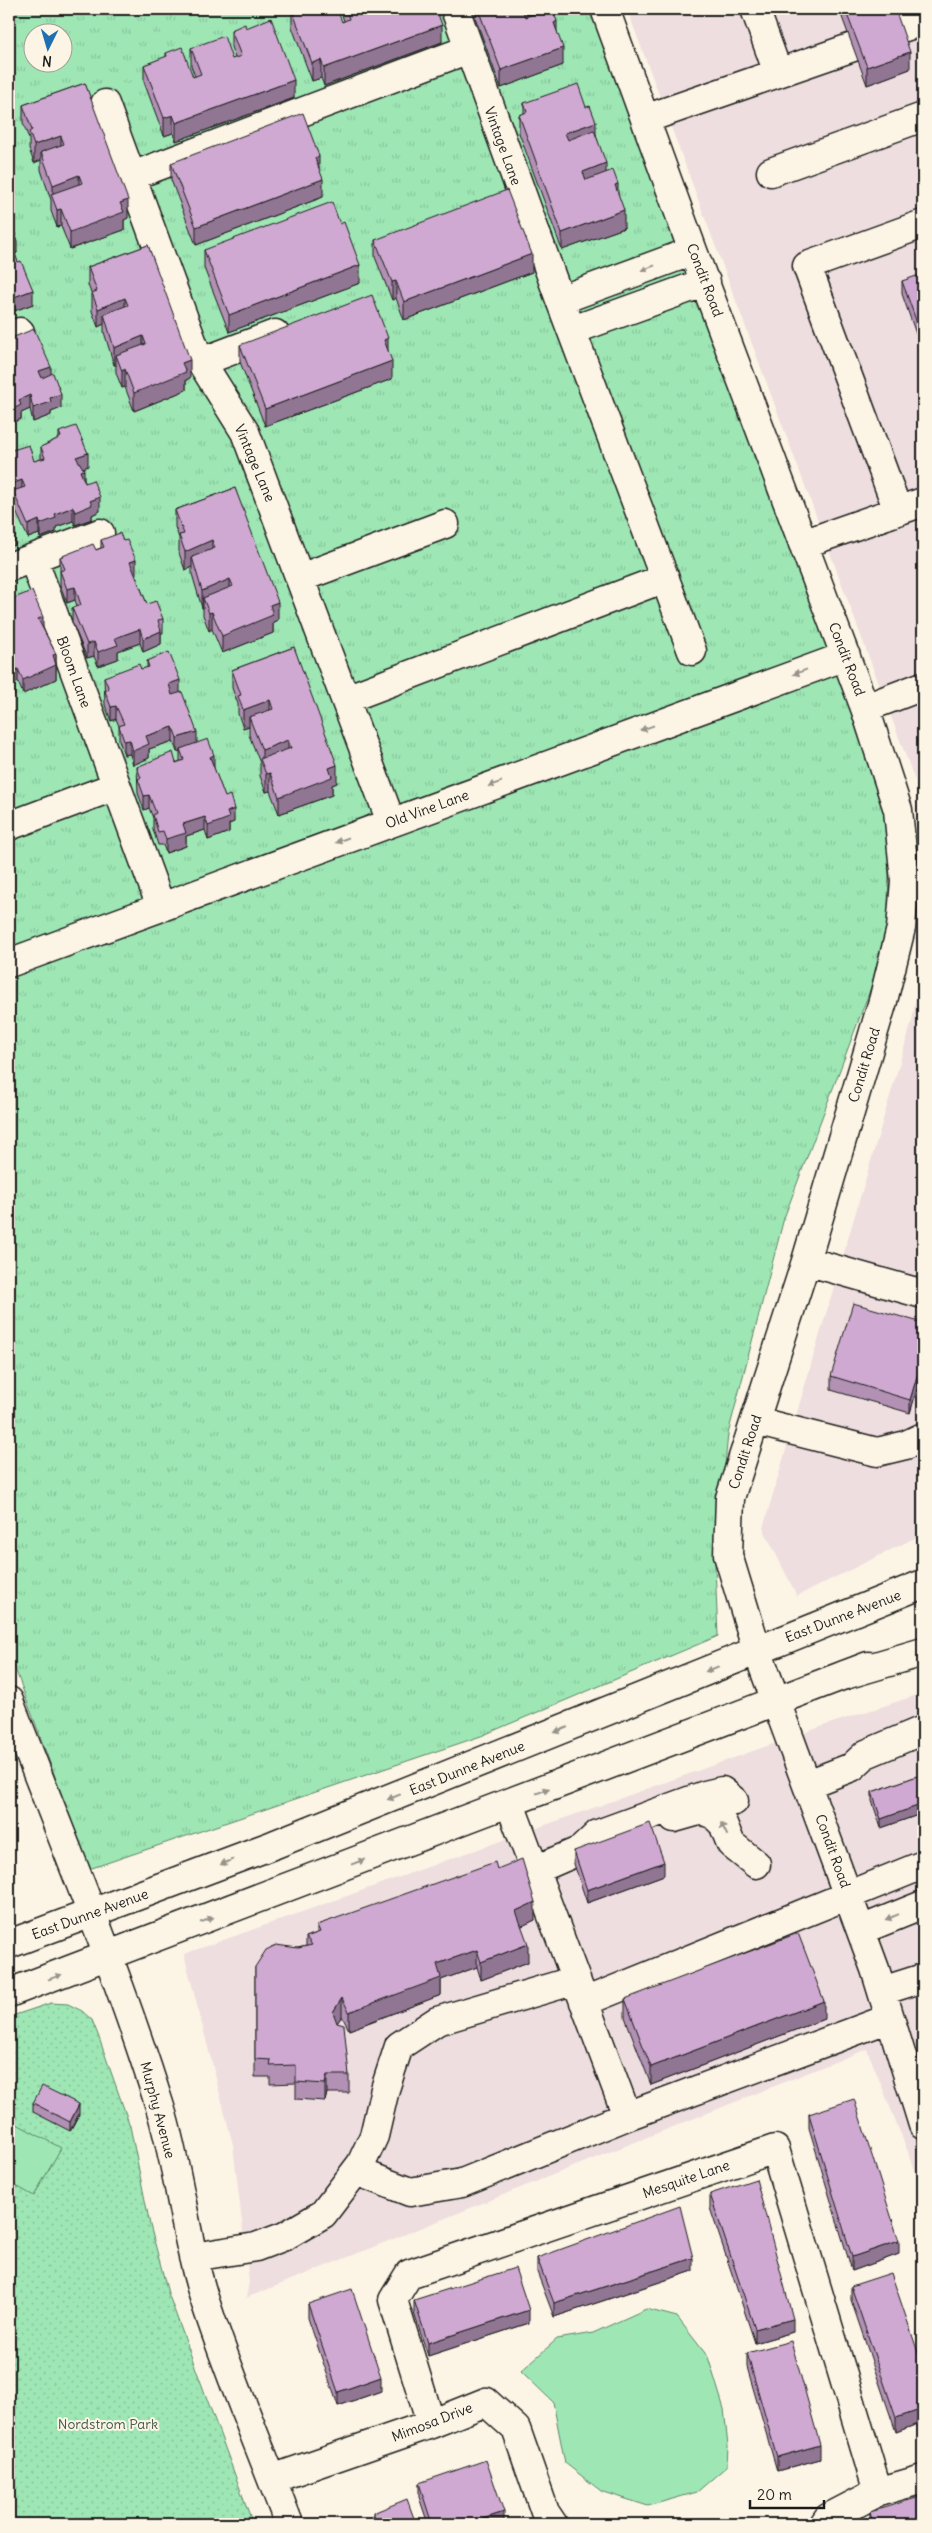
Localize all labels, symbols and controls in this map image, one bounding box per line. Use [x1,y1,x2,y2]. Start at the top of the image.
north arrow [22,22,72,72]
text: N [41,52,52,70]
street label: Vintage Lane [480,104,526,188]
street label: Condit Road [683,241,727,319]
one-way arrow [640,265,655,272]
street label: Vintage Lane [231,422,279,504]
street label: Condit Road [825,620,869,698]
street label: Bloom Lane [53,634,95,710]
one-way arrow [792,668,807,676]
one-way arrow [639,724,654,732]
one-way arrow [487,781,502,788]
street label: Old Vine Lane [383,786,471,832]
one-way arrow [334,836,349,844]
street label: Condit Road [844,1025,884,1105]
street label: Condit Road [724,1412,766,1492]
street label: East Dunne Avenue [783,1586,903,1646]
one-way arrow [704,1665,719,1673]
one-way arrow [554,1727,568,1735]
street label: East Dunne Avenue [407,1737,527,1799]
one-way arrow [536,1787,551,1795]
one-way arrow [386,1793,401,1801]
street label: Condit Road [811,1812,855,1890]
one-way arrow [720,1822,728,1836]
one-way arrow [351,1858,366,1865]
one-way arrow [220,1859,235,1866]
street label: East Dunne Avenue [29,1885,151,1943]
one-way arrow [885,1914,899,1922]
one-way arrow [199,1915,214,1923]
one-way arrow [47,1973,62,1980]
street label: Murphy Avenue [136,2060,180,2160]
street label: Mesquite Lane [640,2156,732,2202]
street label: Mimosa Drive [389,2398,475,2446]
park label: Nordstrom Park [58,2415,158,2433]
scale bar [750,2478,823,2510]
text: 20 m [757,2485,792,2504]

